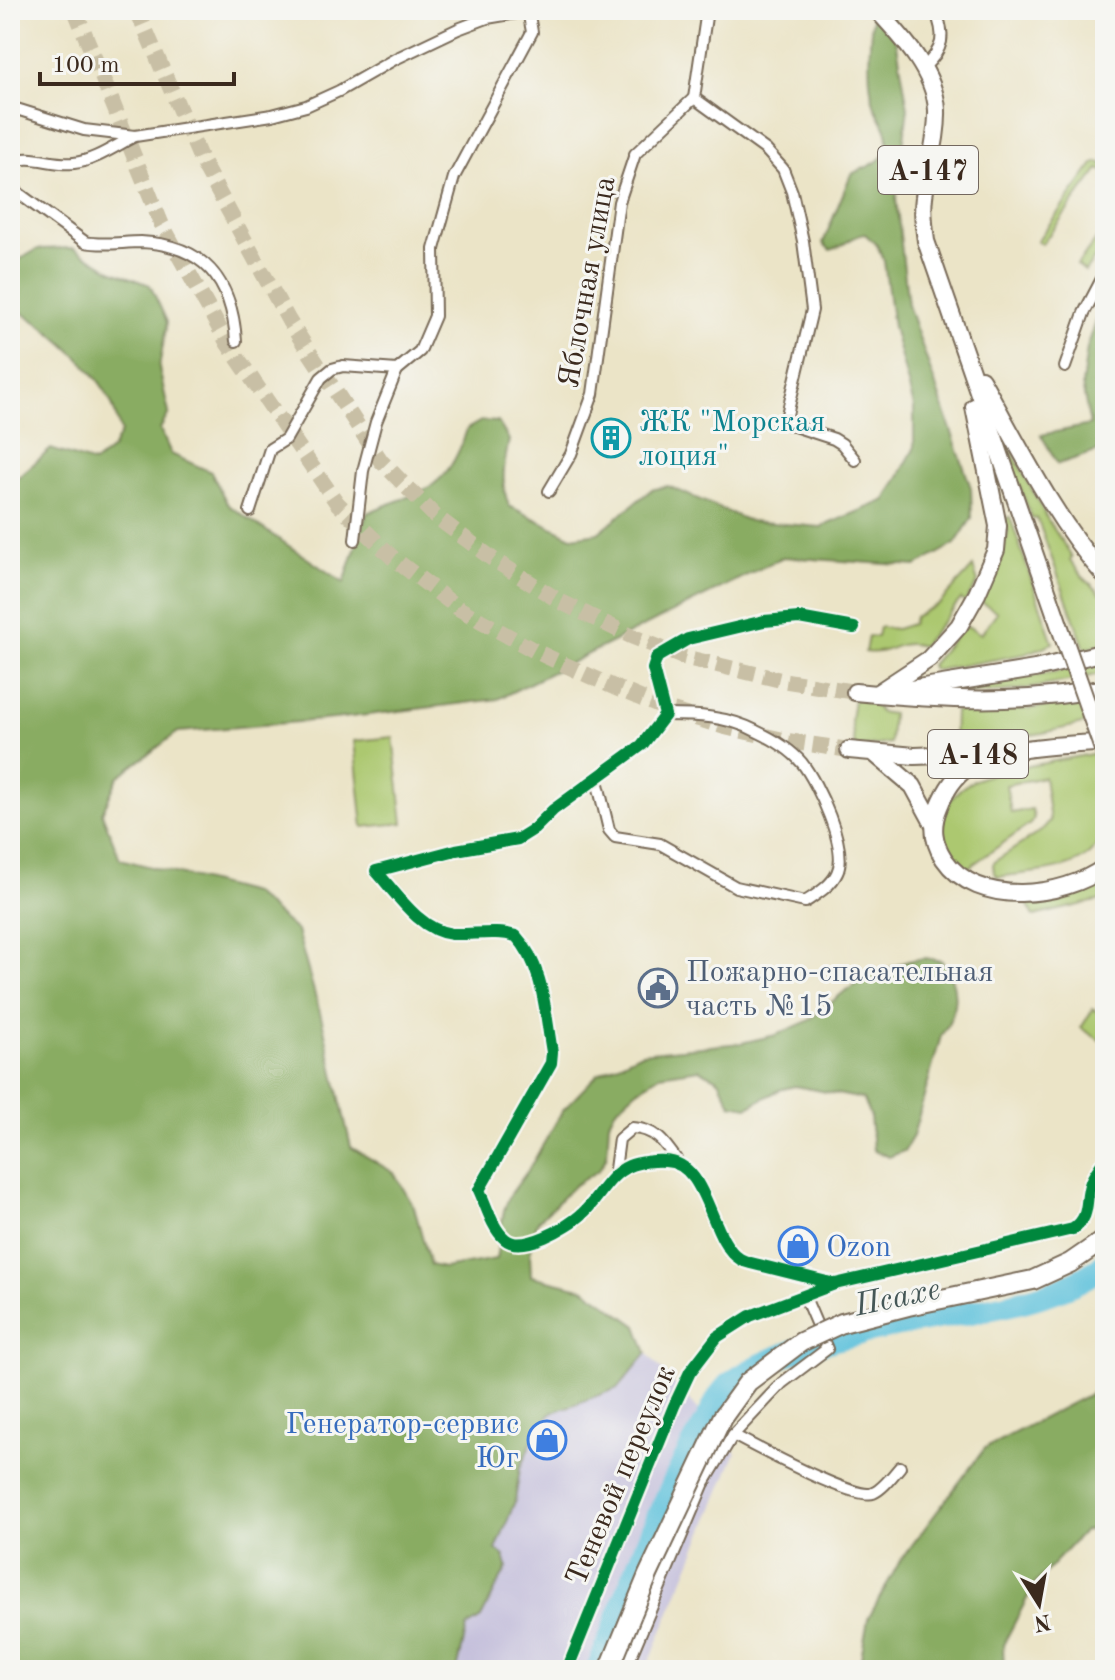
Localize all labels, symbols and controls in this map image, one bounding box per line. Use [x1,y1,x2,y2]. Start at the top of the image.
scale bar [40,36,234,86]
text: 100 m [52,54,120,78]
road number: А-147 [878,146,978,194]
street label: Яблочная улица [555,174,621,391]
place label: ЖК "Морская лоция" [639,408,825,472]
building icon: ЖК "Морская лоция" [590,417,632,459]
road number: А-148 [928,730,1028,778]
place label: Пожарно-спасательная часть №15 [686,958,993,1022]
public building icon: Пожарно-спасательная часть №15 [637,967,679,1009]
shop icon: Ozon [777,1225,819,1267]
place label: Ozon [826,1233,891,1263]
water label: Псахе [851,1274,944,1324]
street label: Теневой переулок [562,1361,682,1590]
place label: Генератор-сервис Юг [286,1410,519,1474]
shop icon: Генератор-сервис Юг [526,1419,568,1461]
north arrow [999,1564,1079,1644]
text: N [1032,1609,1053,1634]

